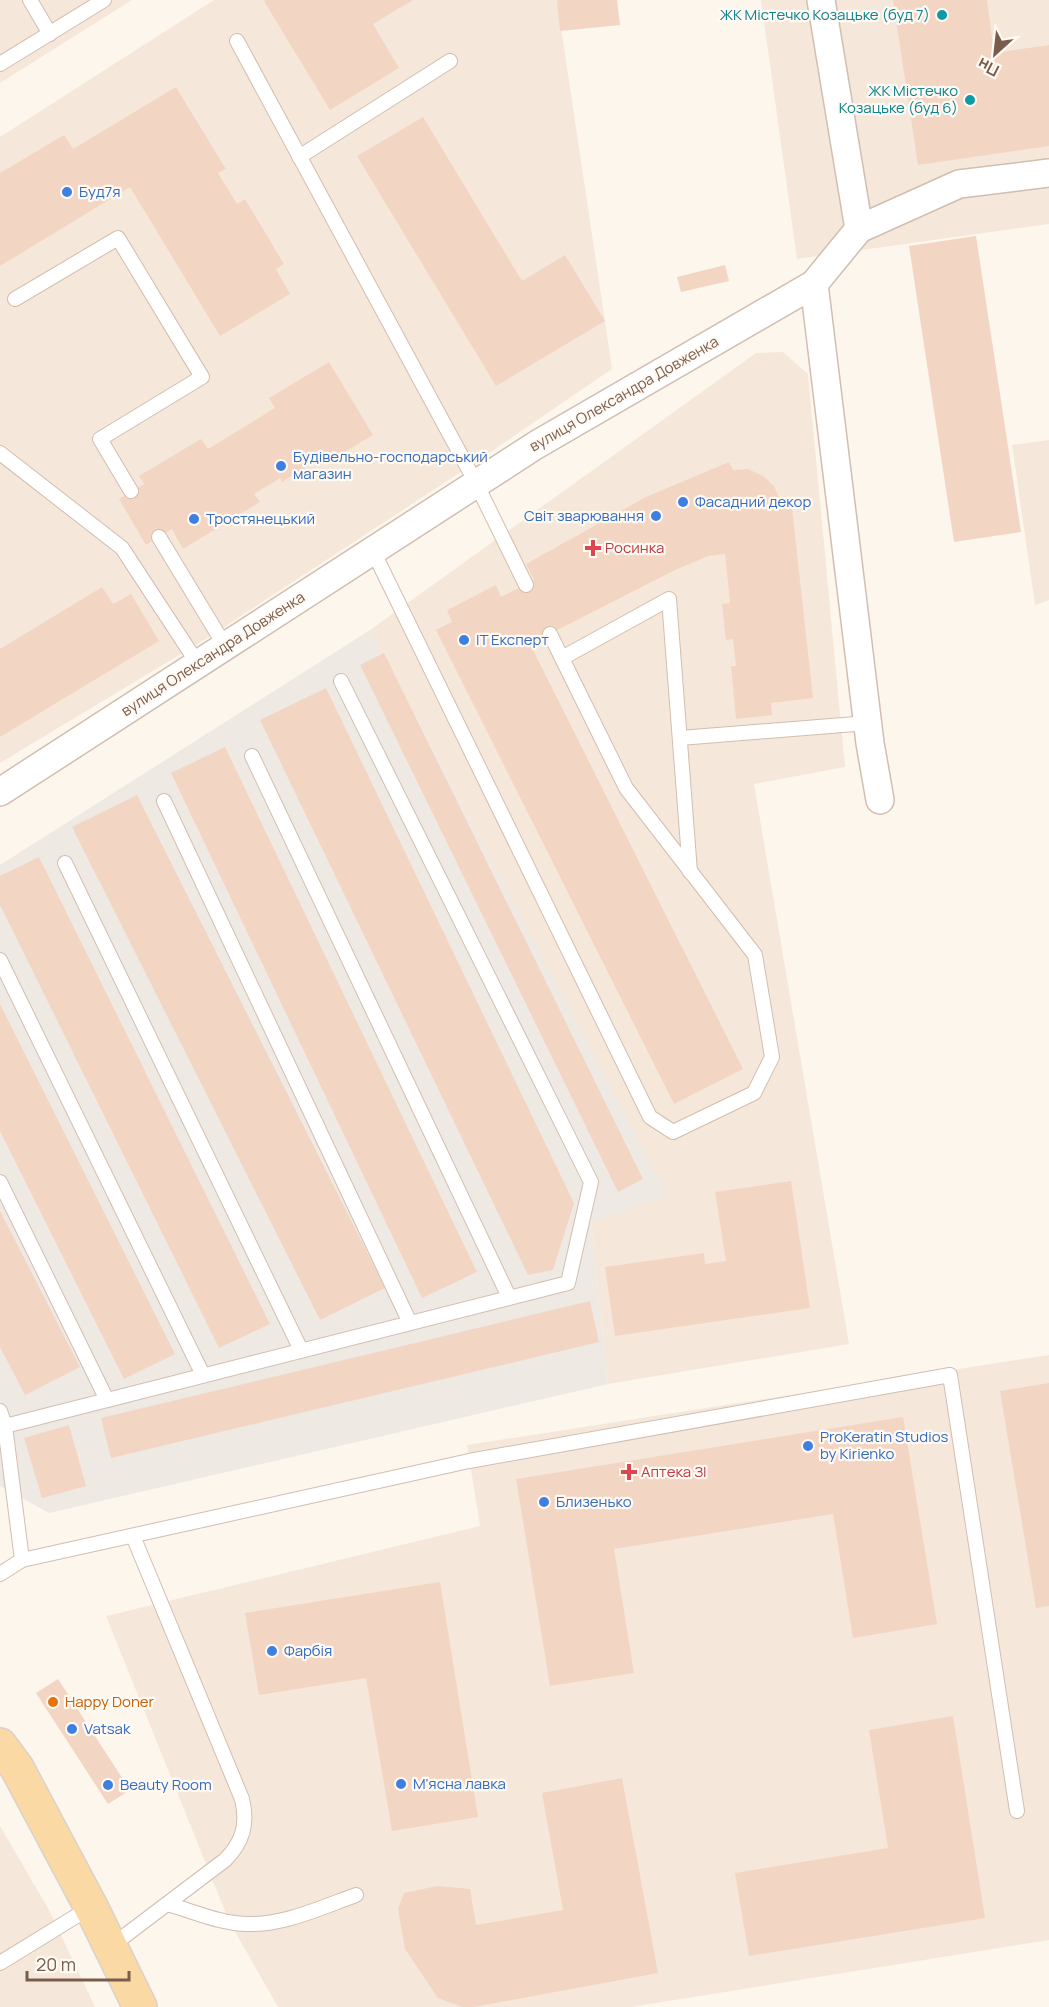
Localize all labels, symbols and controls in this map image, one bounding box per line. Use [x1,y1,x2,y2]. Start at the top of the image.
place label: ЖК Містечко Козацьке (буд 7) [720,4,930,25]
marker: ЖК Містечко Козацьке (буд 7) [935,8,949,22]
north arrow [965,24,1025,84]
text: Пн [974,53,1003,82]
place label: ЖК Містечко Козацьке (буд 6) [839,80,958,118]
marker: ЖК Містечко Козацьке (буд 6) [963,93,977,107]
place label: Буд7я [79,181,120,202]
marker: Буд7я [60,185,74,199]
street label: вулиця Олександра Довженка [525,331,722,456]
place label: Будівельно-господарський магазин [293,446,488,484]
marker: Будівельно-господарський магазин [274,459,288,473]
place label: Фасадний декор [695,491,811,512]
marker: Фасадний декор [676,495,690,509]
place label: Світ зварювання [524,505,644,526]
place label: Тростянецький [206,508,315,529]
marker: Світ зварювання [649,509,663,523]
marker: Тростянецький [187,512,201,526]
place label: Росинка [605,537,664,558]
marker: Росинка [586,541,600,555]
street label: вулиця Олександра Довженка [117,586,309,721]
place label: IT Експерт [476,629,549,650]
marker: IT Експерт [457,633,471,647]
place label: ProKeratin Studios by Kirienko [820,1426,948,1464]
marker: ProKeratin Studios by Kirienko [801,1439,815,1453]
place label: Аптека ЗІ [641,1461,707,1482]
marker: Аптека ЗІ [622,1465,636,1479]
place label: Близенько [556,1491,632,1512]
marker: Близенько [537,1495,551,1509]
place label: Фарбія [284,1640,332,1661]
marker: Фарбія [265,1644,279,1658]
place label: Happy Doner [65,1691,155,1712]
marker: Happy Doner [46,1695,60,1709]
place label: Vatsak [84,1718,131,1739]
marker: Vatsak [65,1722,79,1736]
place label: М'ясна лавка [413,1773,506,1794]
place label: Beauty Room [120,1774,212,1795]
marker: М'ясна лавка [394,1777,408,1791]
marker: Beauty Room [101,1778,115,1792]
scale bar [27,1944,129,1982]
text: 20 m [36,1952,76,1976]

